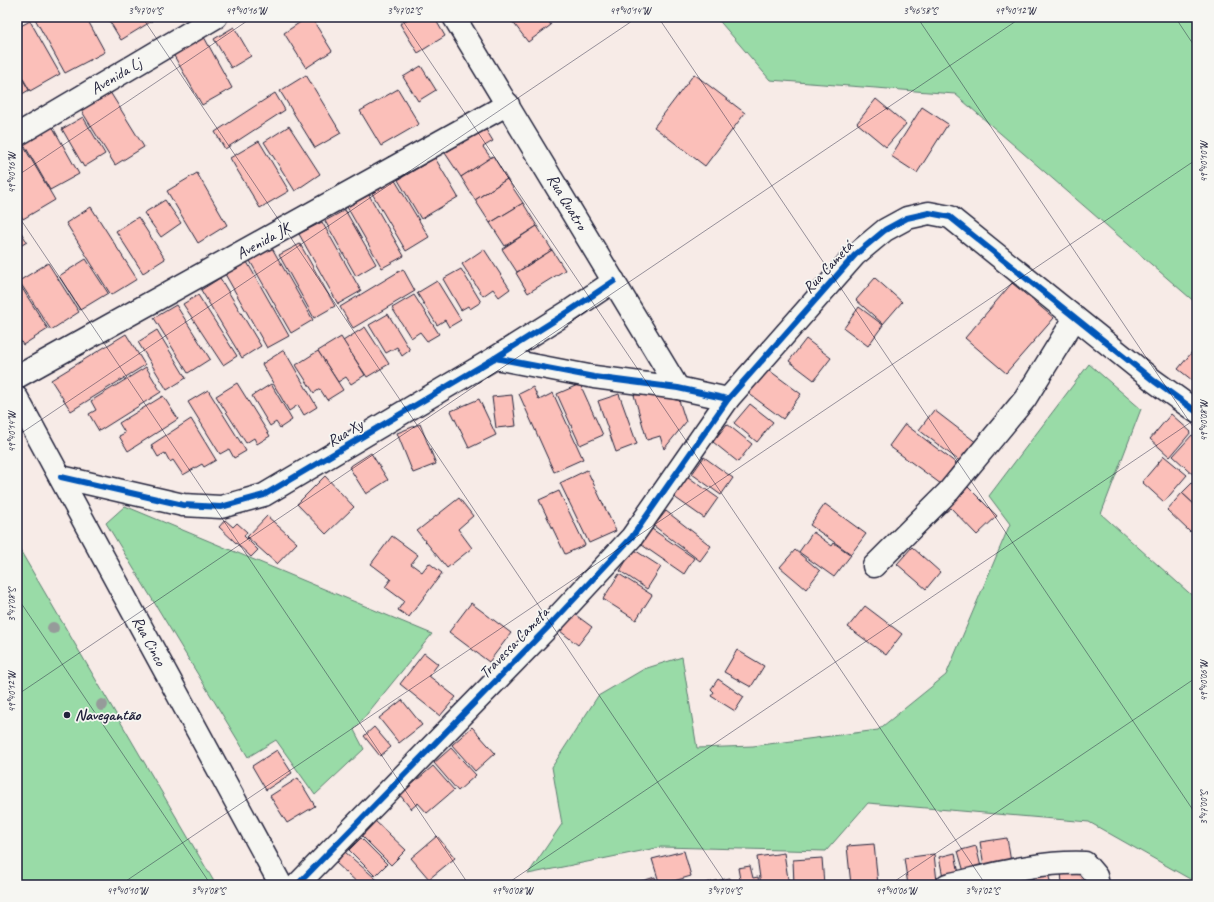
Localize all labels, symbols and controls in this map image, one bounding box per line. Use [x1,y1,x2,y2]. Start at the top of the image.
text: 3°47'04"S [128,4,164,17]
text: 49°40'16"W [226,4,268,17]
text: 3°47'02"S [387,4,423,17]
text: 49°40'14"W [610,4,652,17]
text: 3°46'58"S [903,4,939,17]
text: 49°40'12"W [995,4,1037,17]
street label: Avenida Lj [87,52,147,99]
text: 49°40'10"W [1197,140,1210,182]
text: 49°40'16"W [5,151,18,193]
street label: Rua Quatro [543,170,593,236]
street label: Avenida JK [233,217,296,264]
street label: Rua Cametá [799,235,859,298]
text: 49°40'08"W [1197,399,1210,441]
text: 49°40'14"W [5,410,18,452]
street label: Rua Xy [323,414,368,451]
text: 3°47'08"S [5,586,18,622]
street label: Travessa Cameta [475,602,554,683]
street label: Rua Cinco [128,613,171,670]
text: 49°40'06"W [1197,659,1210,701]
text: 49°40'12"W [5,670,18,712]
place label: Navegantão [75,705,142,725]
marker: Navegantão [62,710,72,720]
text: 3°47'00"S [1197,789,1210,825]
text: 49°40'10"W [107,884,149,897]
text: 3°47'08"S [191,884,227,897]
text: 49°40'08"W [492,884,534,897]
text: 3°47'04"S [707,884,743,897]
text: 49°40'06"W [876,884,918,897]
text: 3°47'02"S [965,884,1001,897]

